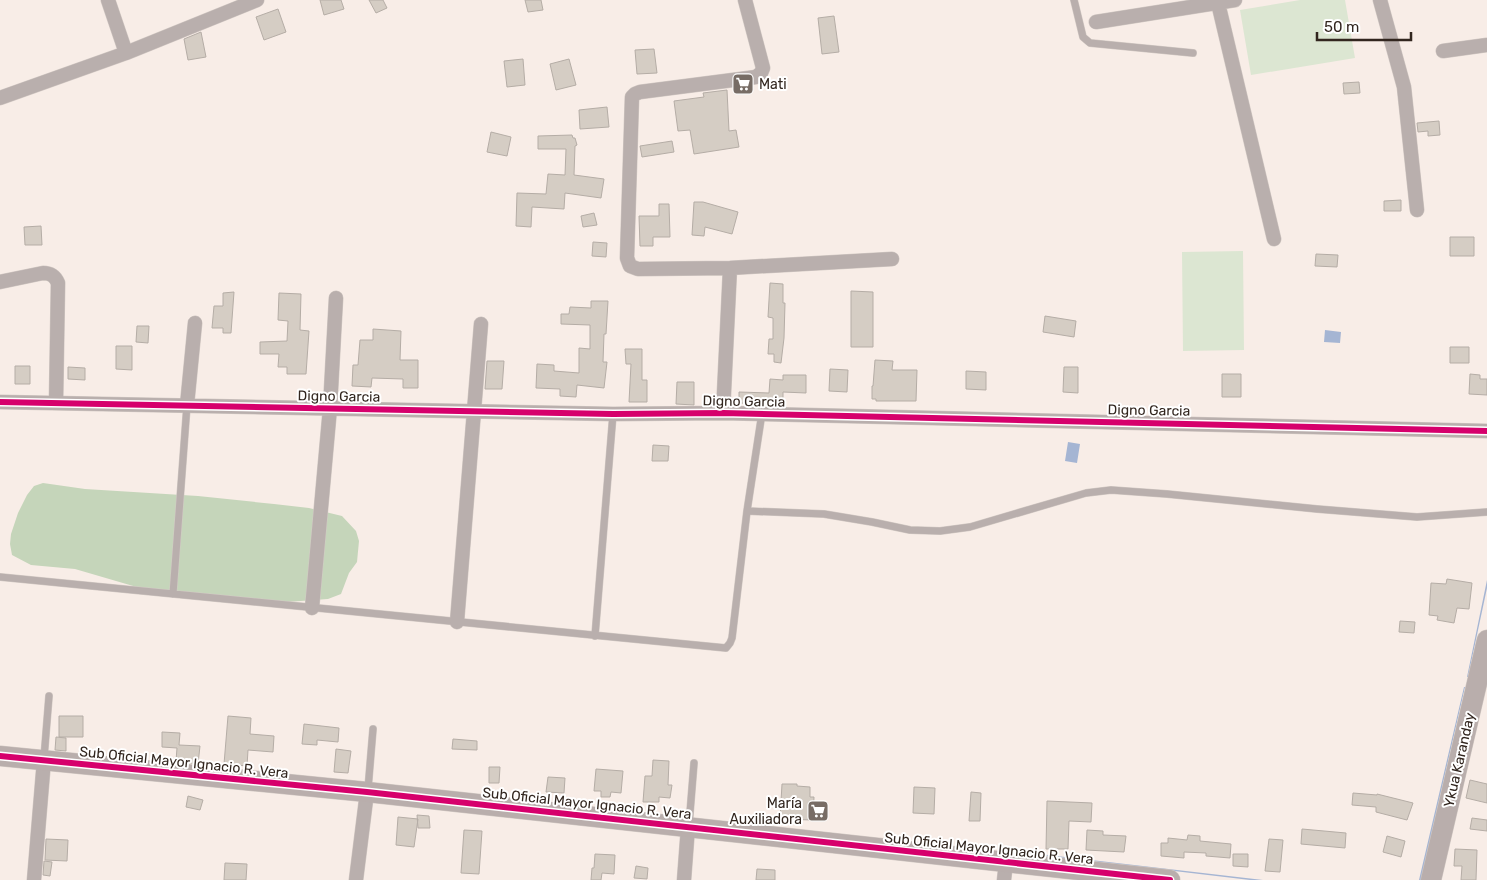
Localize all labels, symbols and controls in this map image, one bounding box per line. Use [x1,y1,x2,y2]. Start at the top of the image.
scale bar [1317,10,1411,42]
text: 50 m [1324,18,1359,36]
supermarket icon: Mati [731,72,755,96]
place label: Mati [759,76,787,93]
street label: Digno Garcia [298,387,380,406]
street label: Digno Garcia [703,392,785,411]
street label: Digno Garcia [1108,401,1190,420]
street label: Ykua Karanday [1440,711,1479,809]
street label: Sub Oficial Mayor Ignacio R. Vera [78,743,289,782]
street label: Sub Oficial Mayor Ignacio R. Vera [481,784,692,823]
place label: María Auxiliadora [730,795,802,828]
supermarket icon: María Auxiliadora [806,799,830,823]
street label: Sub Oficial Mayor Ignacio R. Vera [883,829,1094,868]

